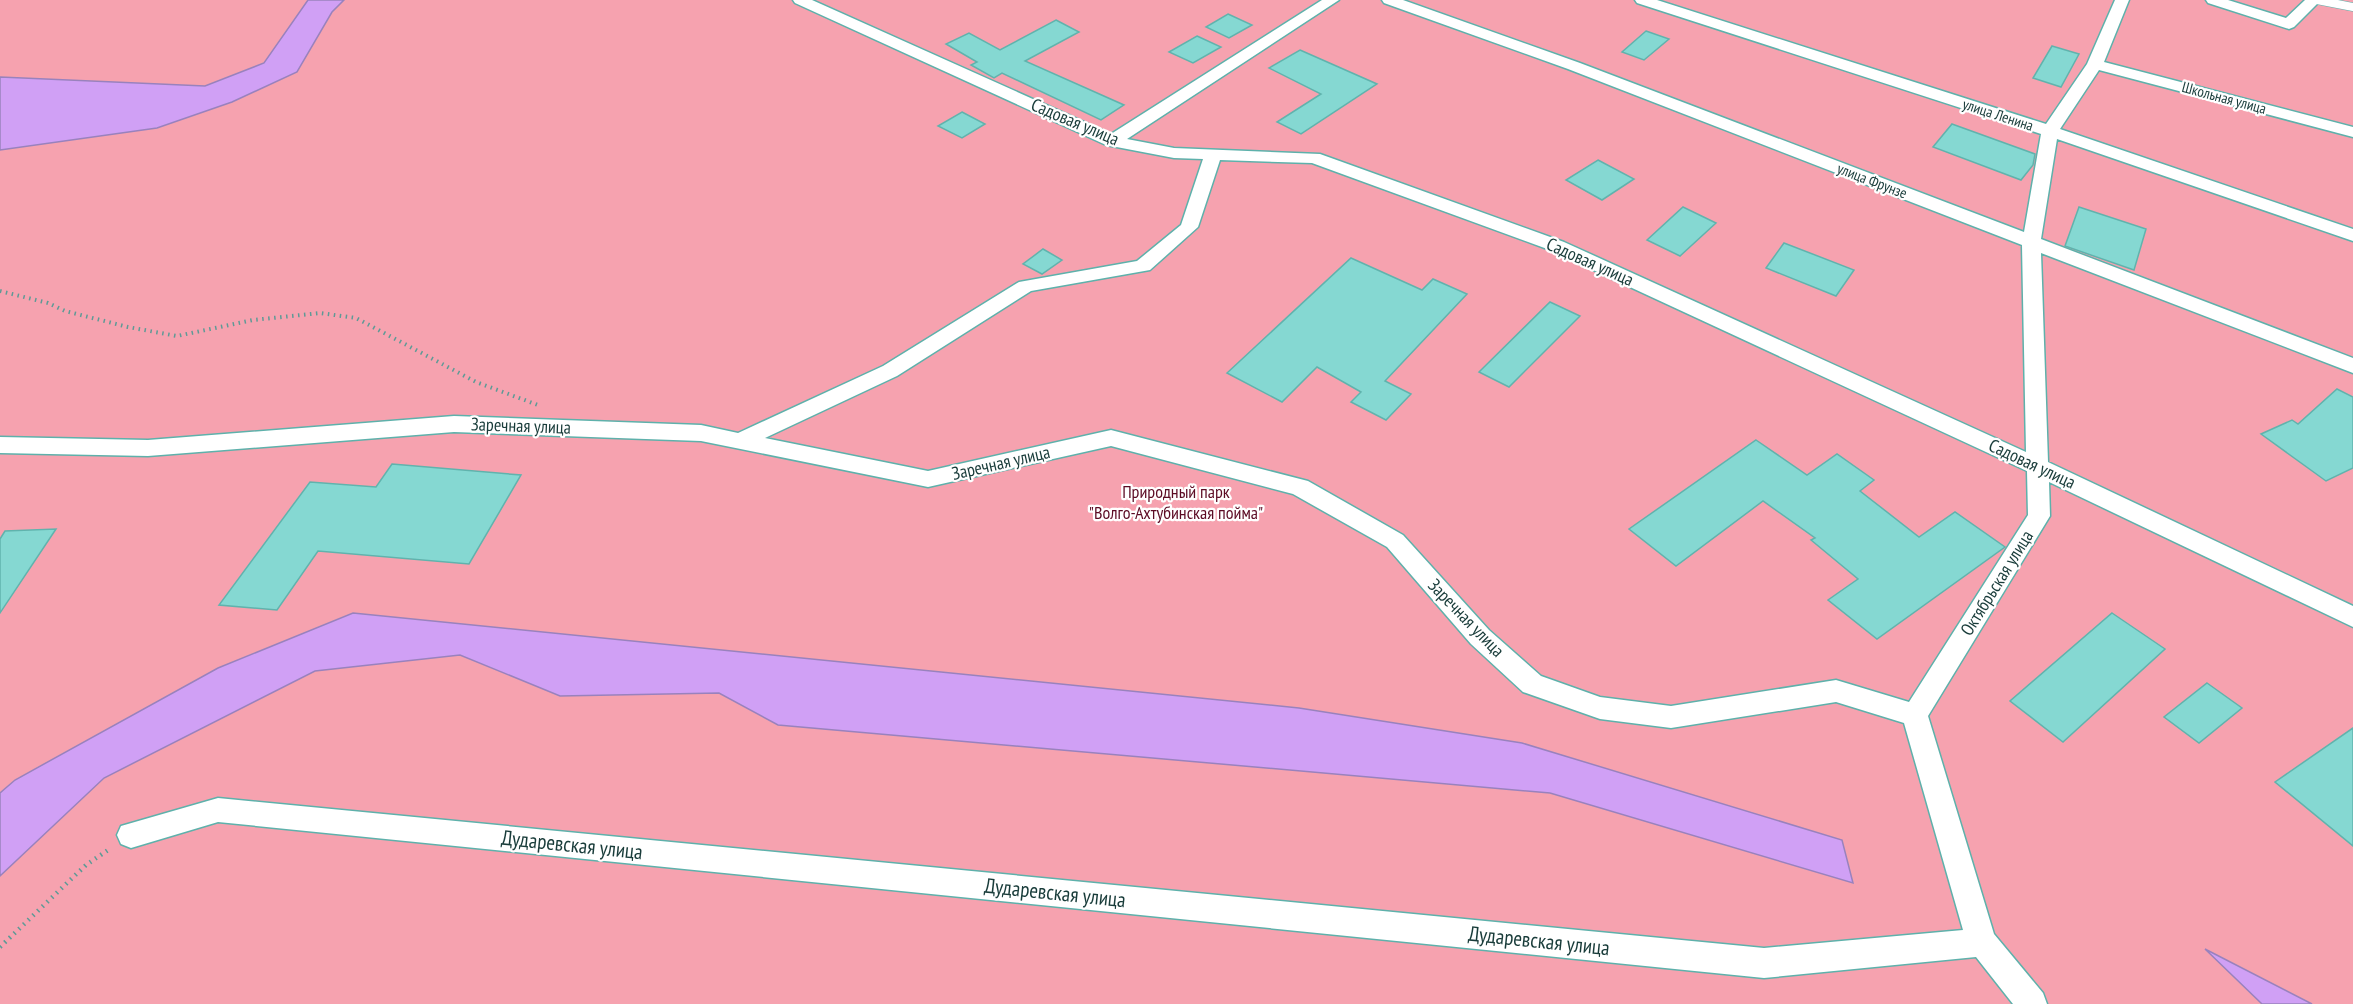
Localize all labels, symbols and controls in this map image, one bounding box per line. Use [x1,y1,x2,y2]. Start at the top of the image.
street label: Школьная улица [2180,77,2268,118]
street label: Садовая улица [1028,93,1123,150]
street label: улица Ленина [1960,94,2036,135]
street label: улица Фрунзе [1834,159,1910,203]
street label: Садовая улица [1543,232,1637,291]
street label: Заречная улица [471,412,571,439]
street label: Садовая улица [1985,433,2079,494]
street label: Заречная улица [950,440,1052,485]
park label: Природный парк "Волго-Ахтубинская пойма" [1089,480,1263,524]
street label: Октябрьская улица [1955,526,2038,640]
street label: Заречная улица [1423,574,1509,662]
street label: Дударевская улица [500,824,644,865]
street label: Дударевская улица [983,872,1127,913]
street label: Дударевская улица [1467,920,1611,961]

